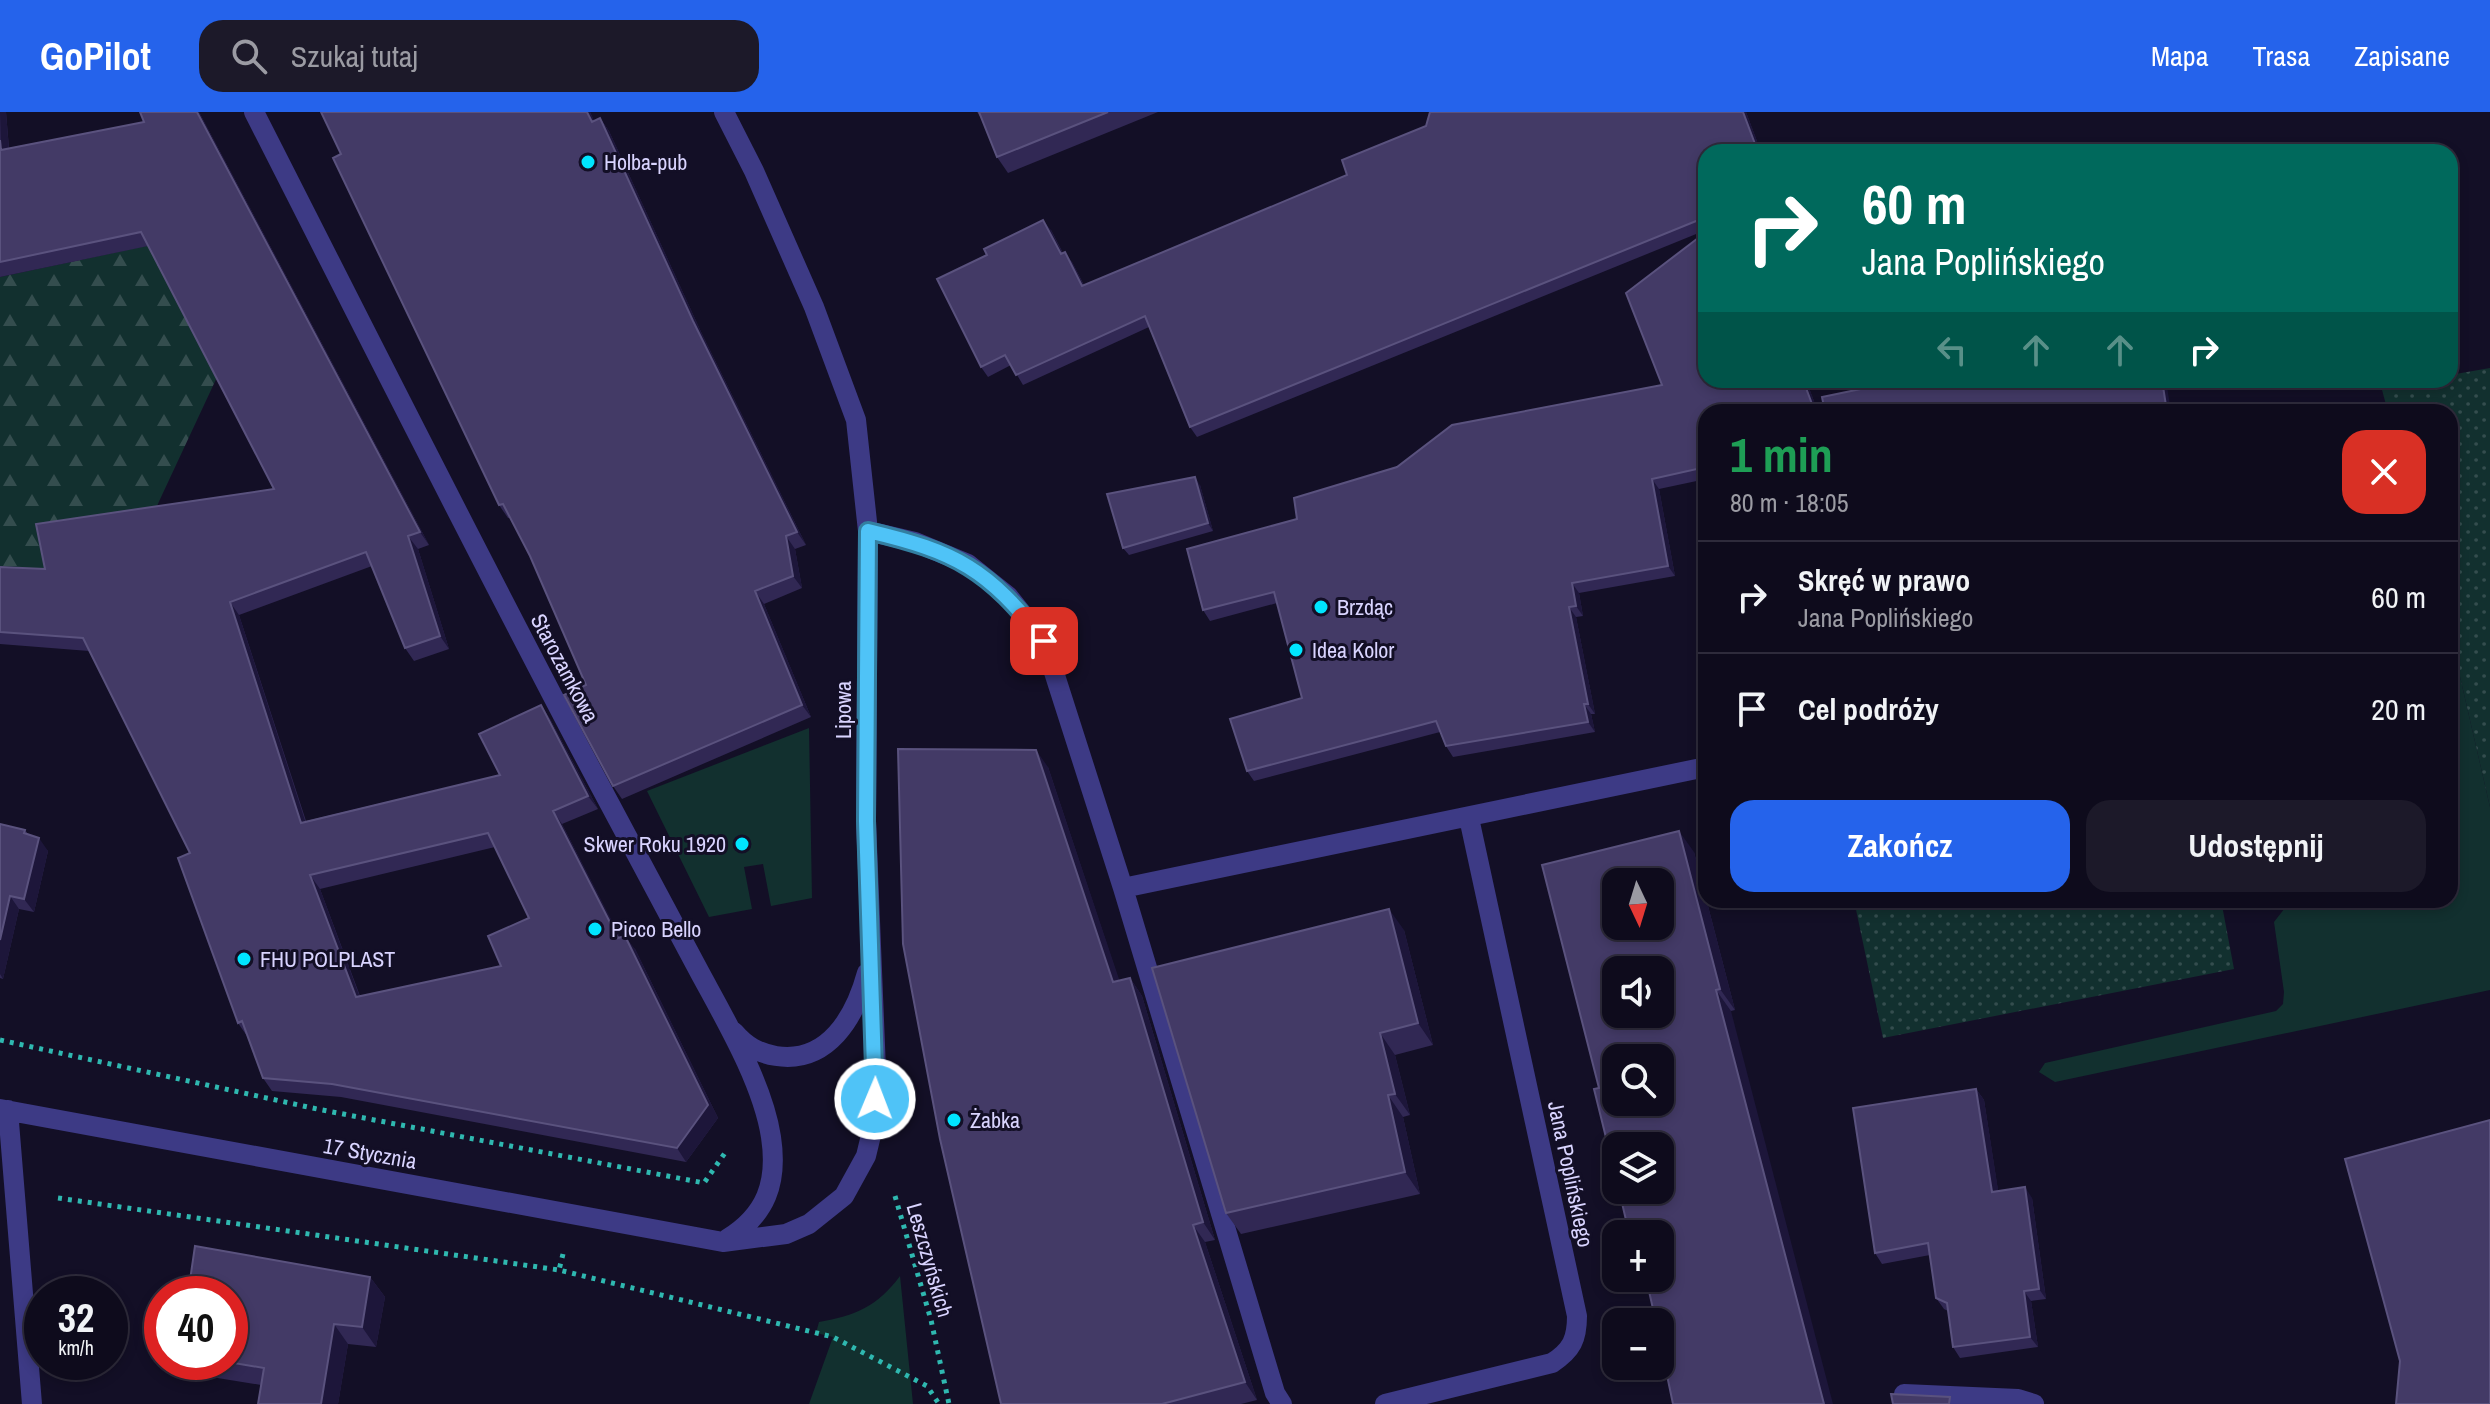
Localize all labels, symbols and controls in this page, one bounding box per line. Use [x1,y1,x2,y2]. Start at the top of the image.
search box [199,20,759,92]
text: GoPilot [40,31,151,82]
icon: search [227,34,271,78]
text: Szukaj tutaj [291,36,418,76]
text: Mapa [2151,37,2208,75]
text: Trasa [2252,37,2310,75]
text: Zapisane [2354,37,2450,75]
place label: Holba-pub [604,147,687,177]
marker: Holba-pub [579,153,597,171]
text: 60 m [1862,166,1967,241]
icon: right [1730,176,1834,280]
text: Jana Poplińskiego [1862,238,2105,286]
icon: left [1930,328,1974,372]
icon: ahead [2014,328,2058,372]
icon: ahead [2098,328,2142,372]
icon: right [2182,328,2226,372]
text: 1 min [1730,422,1833,487]
button: close [2342,430,2426,514]
text: 80 m · 18:05 [1730,485,1849,520]
text: Skręć w prawo [1798,560,1970,600]
icon: right [1730,575,1774,619]
text: 60 m [2371,577,2426,617]
place label: Brzdąc [1337,592,1393,622]
marker: Brzdąc [1312,598,1330,616]
text: Jana Poplińskiego [1798,600,1973,635]
pin [1010,607,1078,675]
street label: Starozamkowa [524,608,606,728]
icon: arrive [1022,619,1066,663]
place label: Idea Kolor [1312,635,1394,665]
marker: Idea Kolor [1287,641,1305,659]
street label: Lipowa [828,681,858,739]
icon: arrive [1730,687,1774,731]
text: Cel podróży [1798,689,1939,729]
text: 20 m [2371,689,2426,729]
button: Zakończ [1730,800,2070,892]
button: Udostępnij [2086,800,2426,892]
place label: Skwer Roku 1920 [584,829,726,859]
marker: Skwer Roku 1920 [733,835,751,853]
north arrow [1602,868,1674,940]
map controls [1602,868,1674,1380]
place label: Picco Bello [611,914,701,944]
marker: Picco Bello [586,920,604,938]
place label: FHU POLPLAST [260,944,395,974]
marker: FHU POLPLAST [235,950,253,968]
button: sound [1602,956,1674,1028]
button: search [1602,1044,1674,1116]
position arrow [833,1057,917,1141]
street label: Jana Poplińskiego [1541,1098,1601,1250]
place label: Żabka [970,1105,1020,1135]
marker: Żabka [945,1111,963,1129]
street label: 17 Stycznia [321,1130,419,1176]
button: layers [1602,1132,1674,1204]
street label: Leszczyńskich [899,1199,961,1321]
button: + [1602,1220,1674,1292]
speed limit sign: 40 [144,1276,248,1380]
text: 32 [58,1291,94,1344]
button: − [1602,1308,1674,1380]
text: km/h [58,1334,94,1361]

